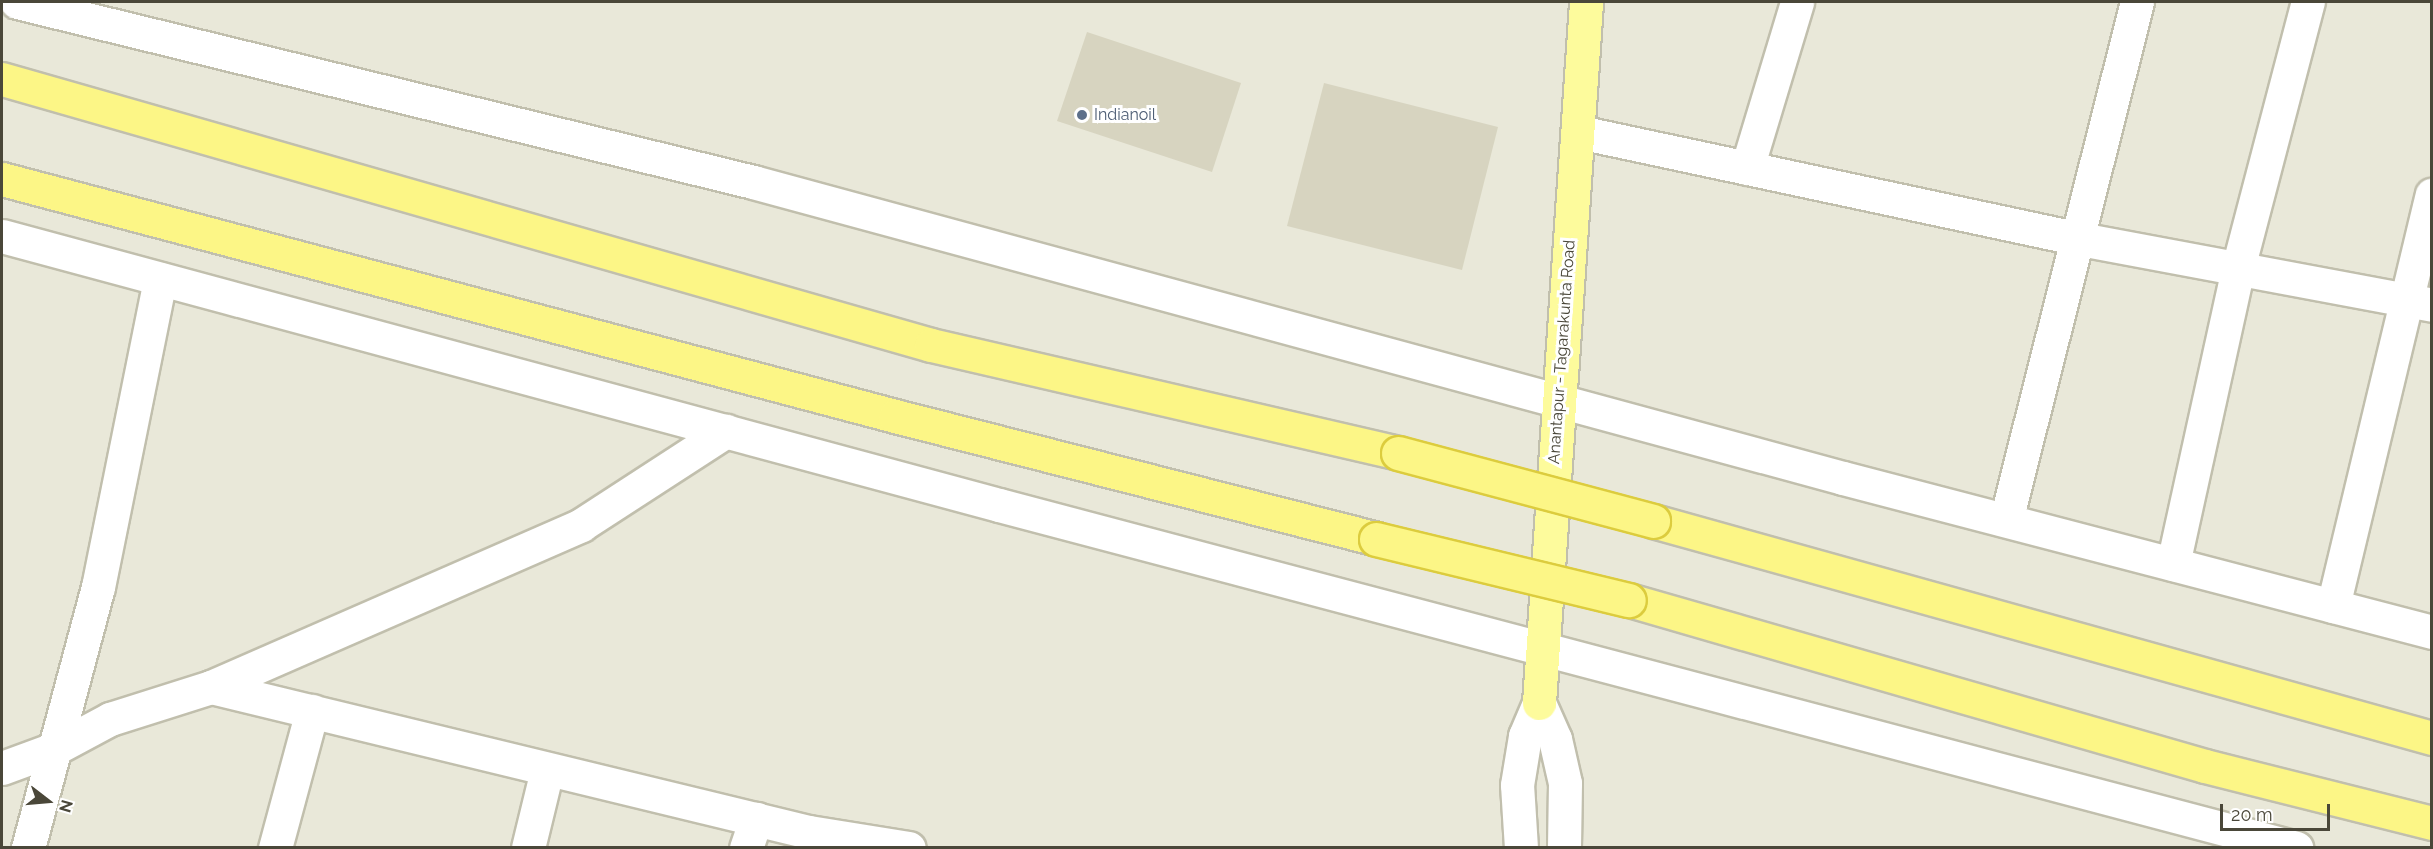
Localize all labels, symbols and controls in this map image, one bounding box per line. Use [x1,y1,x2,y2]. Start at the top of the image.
place label: Indianoil [1094,105,1156,125]
marker: Indianoil [1075,108,1089,122]
street label: Anantapur - Tagarakunta Road [1545,239,1579,465]
north arrow [18,771,78,831]
scale bar [2223,792,2332,830]
text: N [55,798,77,815]
text: 20 m [2231,804,2273,825]

